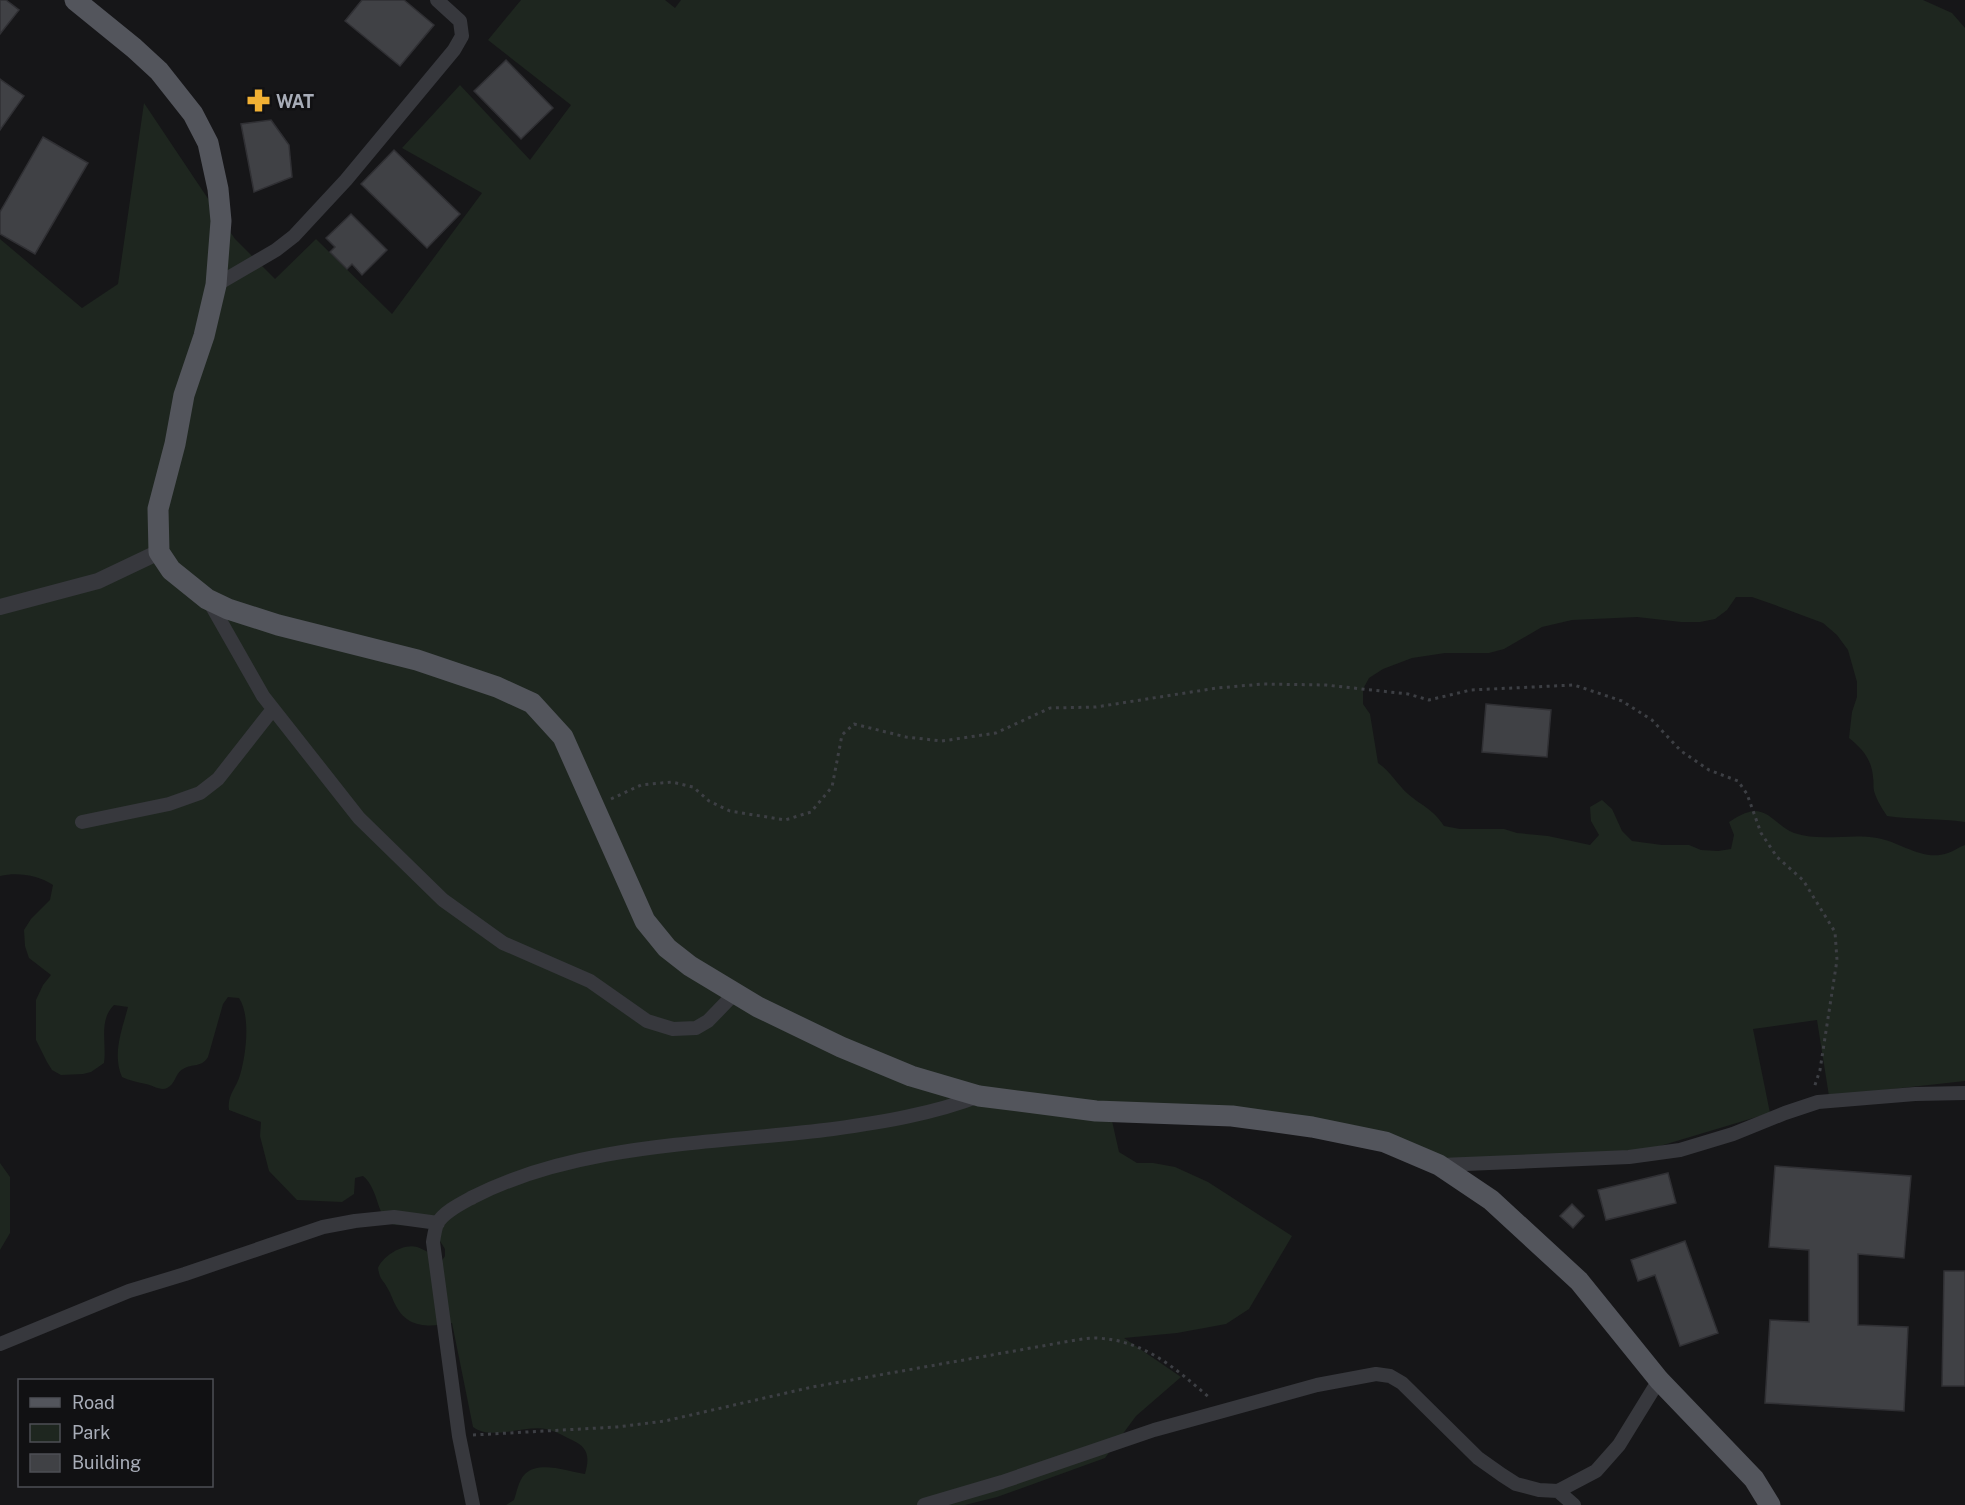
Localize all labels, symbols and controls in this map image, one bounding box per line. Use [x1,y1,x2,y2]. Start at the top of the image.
pharmacy icon: WAT [245,88,271,114]
place label: WAT [276,91,314,112]
legend [18,1379,213,1487]
text: Road [72,1392,115,1413]
text: Park [72,1422,110,1443]
text: Building [72,1452,141,1473]

